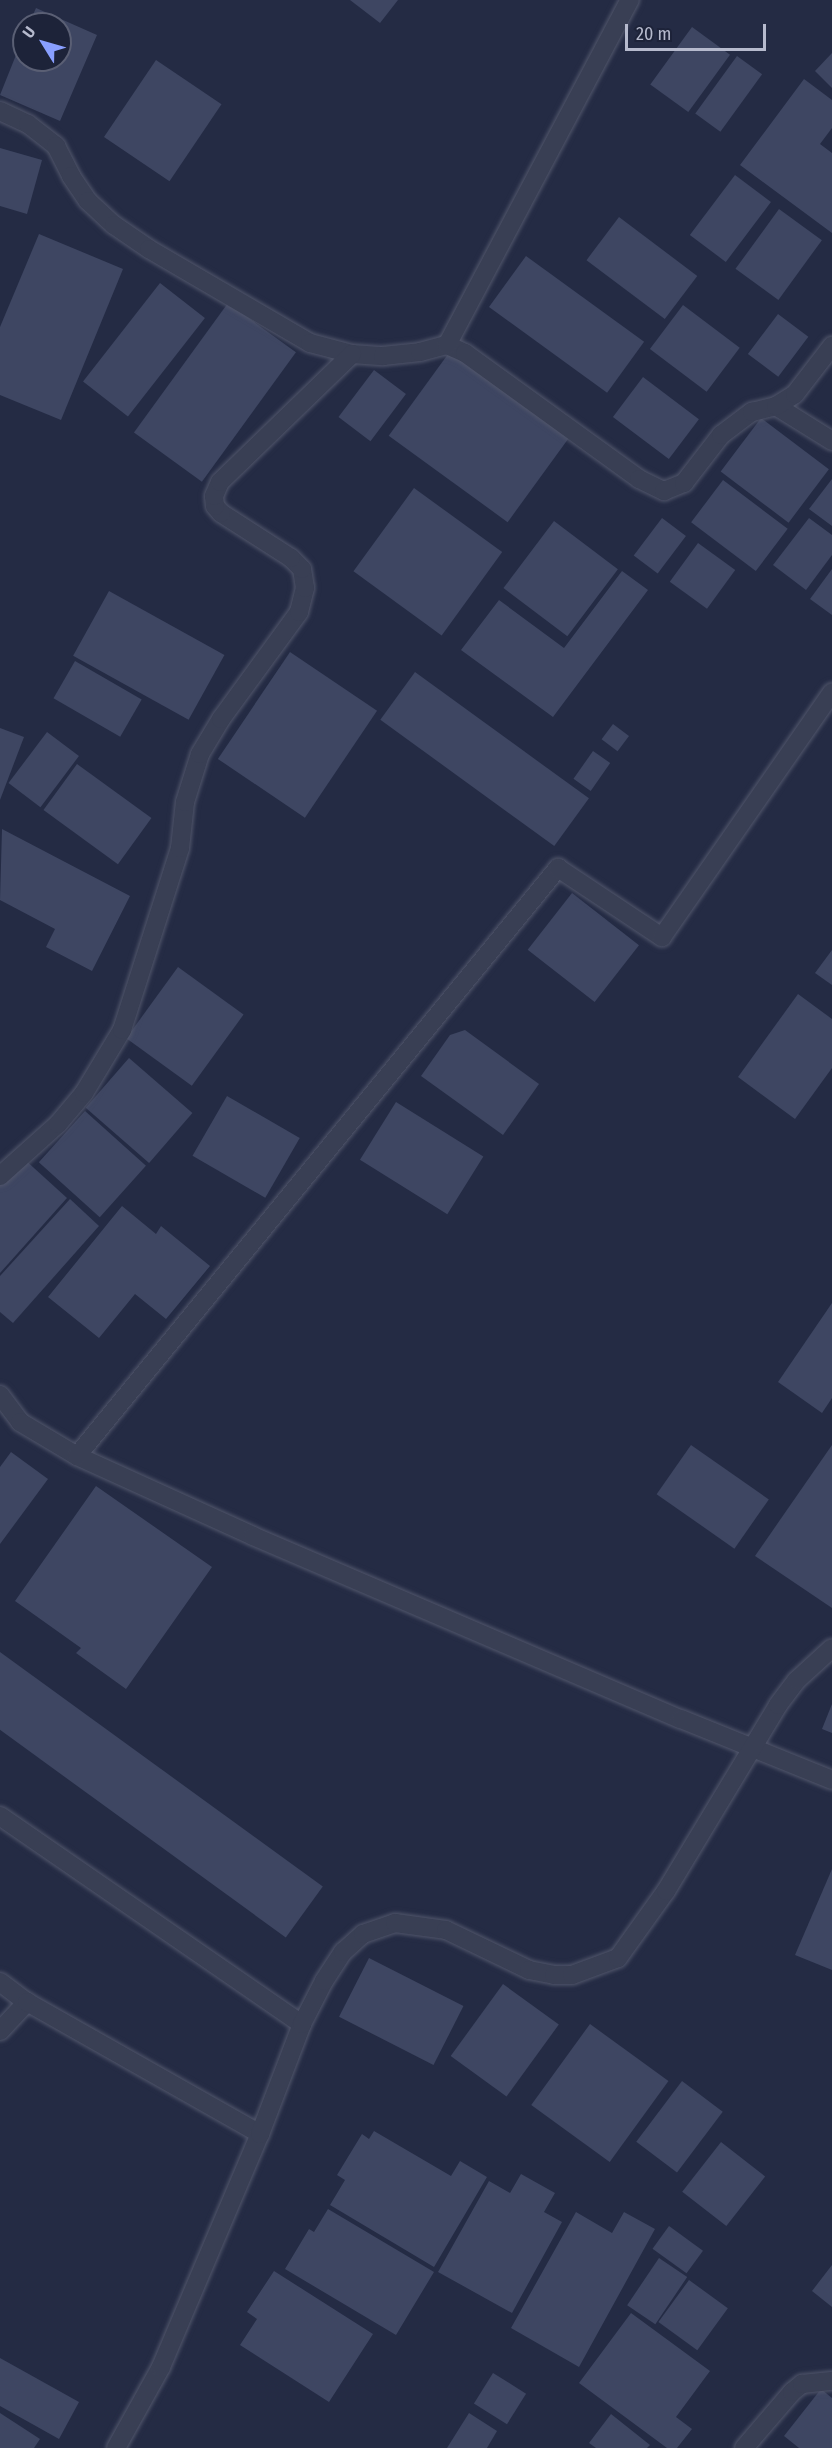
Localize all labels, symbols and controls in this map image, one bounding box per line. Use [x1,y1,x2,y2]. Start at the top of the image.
north arrow [12,12,72,72]
scale bar [628,12,769,50]
text: U [18,23,39,42]
text: 20 m [636,23,671,45]

